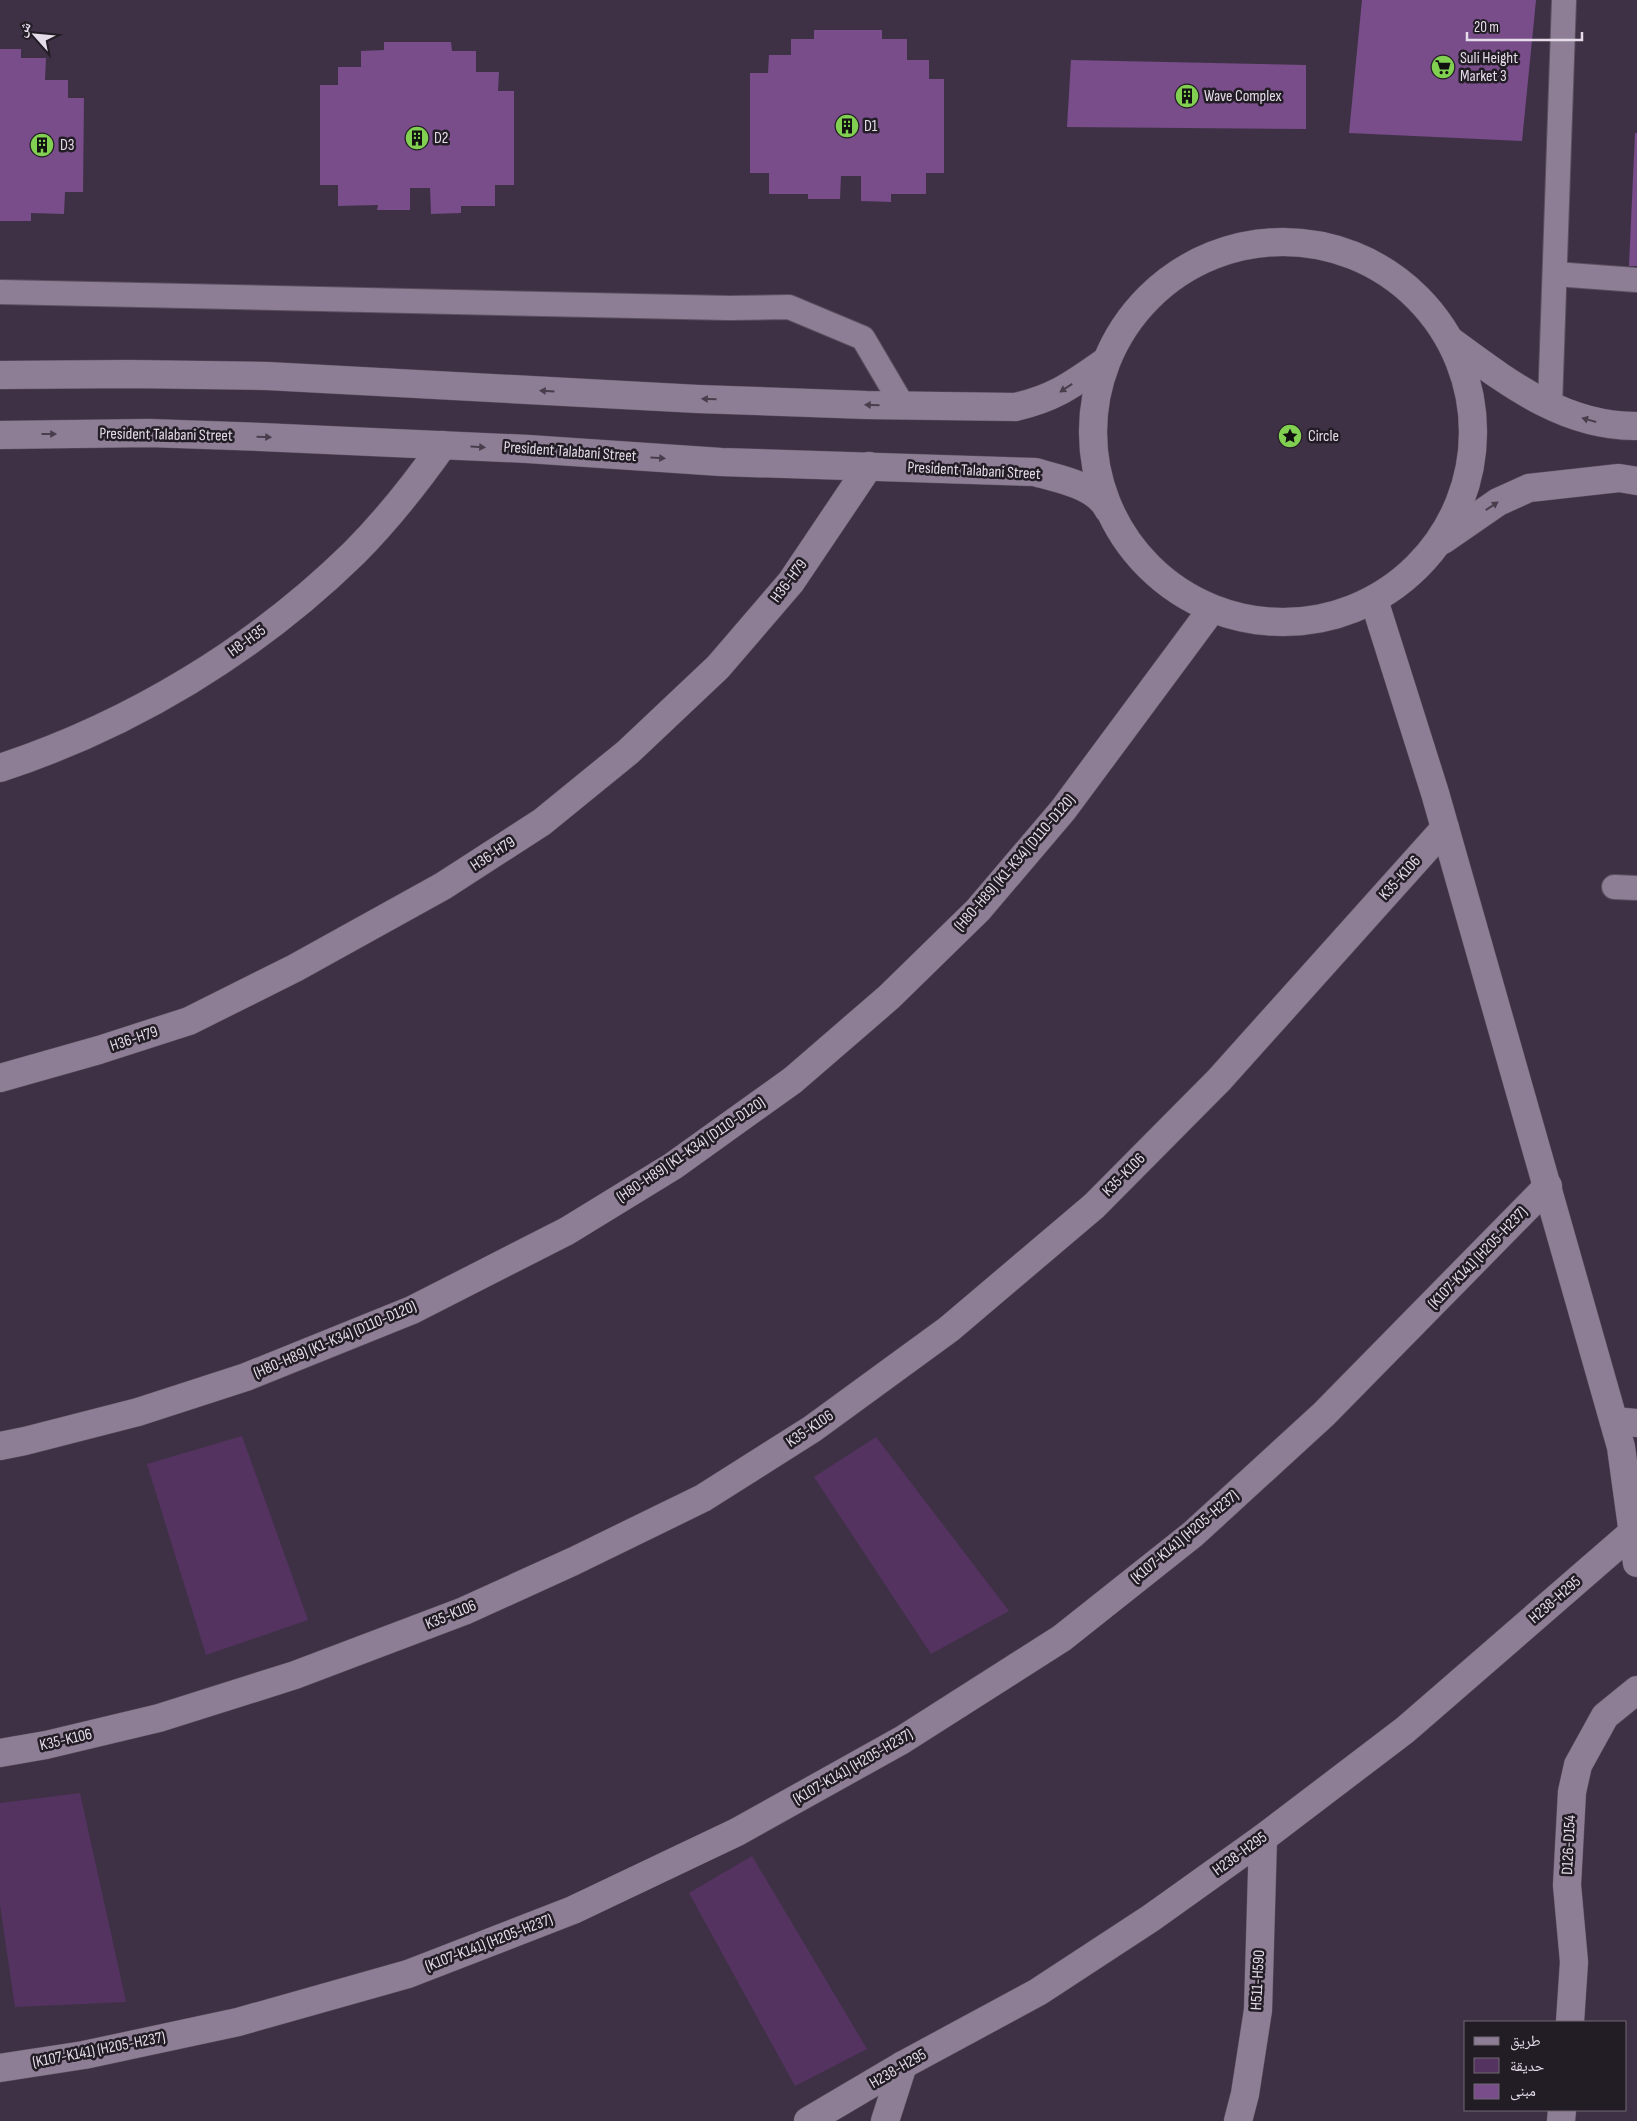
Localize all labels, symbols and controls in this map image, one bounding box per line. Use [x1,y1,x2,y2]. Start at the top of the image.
north arrow [10,10,60,60]
scale bar [1467,10,1582,42]
text: 20 m [1474,18,1499,37]
text: ش [13,19,35,40]
place label: Suli Height Market 3 [1460,49,1518,86]
supermarket icon: Suli Height Market 3 [1430,54,1456,80]
building icon: Wave Complex [1174,83,1200,109]
place label: Wave Complex [1204,87,1282,106]
building icon: D1 [834,113,860,139]
place label: D1 [864,117,878,136]
building icon: D2 [404,125,430,151]
place label: D2 [434,129,448,148]
building icon: D3 [29,132,55,158]
place label: D3 [60,136,75,155]
one-way arrow [1059,384,1072,393]
one-way arrow [539,387,555,395]
one-way arrow [701,395,717,403]
one-way arrow [863,401,879,409]
one-way arrow [1581,416,1596,424]
place icon: Circle [1277,423,1303,449]
street label: President Talabani Street [99,424,233,446]
place label: Circle [1308,427,1339,446]
one-way arrow [41,430,57,438]
one-way arrow [256,433,272,441]
street label: President Talabani Street [503,438,637,466]
one-way arrow [471,443,487,451]
one-way arrow [650,454,666,462]
street label: President Talabani Street [907,458,1041,484]
one-way arrow [1486,502,1499,511]
street label: H36-H79 [767,556,811,606]
street label: H8-H35 [224,621,270,661]
street label: (H80-H89) (K1-K34) (D110-D120) [950,791,1080,935]
street label: H36-H79 [467,833,519,875]
street label: K35-K106 [1375,852,1425,904]
street label: H36-H79 [108,1022,160,1056]
street label: (H80-H89) (K1-K34) (D110-D120) [613,1093,769,1207]
street label: K35-K106 [1098,1149,1150,1201]
street label: (K107-K141) (H205-H237) [1424,1203,1532,1313]
street label: (H80-H89) (K1-K34) (D110-D120) [251,1297,419,1383]
street label: K35-K106 [783,1406,837,1452]
street label: (K107-K141) (H205-H237) [1127,1486,1243,1588]
street label: H238-H295 [1525,1572,1585,1628]
street label: K35-K106 [423,1596,479,1634]
street label: K35-K106 [38,1725,94,1755]
street label: (K107-K141) (H205-H237) [790,1725,916,1809]
street label: D126-D154 [1558,1814,1580,1875]
street label: H238-H295 [1209,1828,1271,1880]
street label: (K107-K141) (H205-H237) [422,1910,556,1976]
street label: H511-H590 [1247,1949,1269,2011]
legend [1464,2021,1627,2111]
street label: (K107-K141) (H205-H237) [31,2028,167,2072]
text: طريق [1510,2032,1541,2051]
street label: H238-H295 [866,2045,930,2093]
text: حديقة [1510,2057,1545,2076]
text: مبنى [1510,2082,1536,2101]

